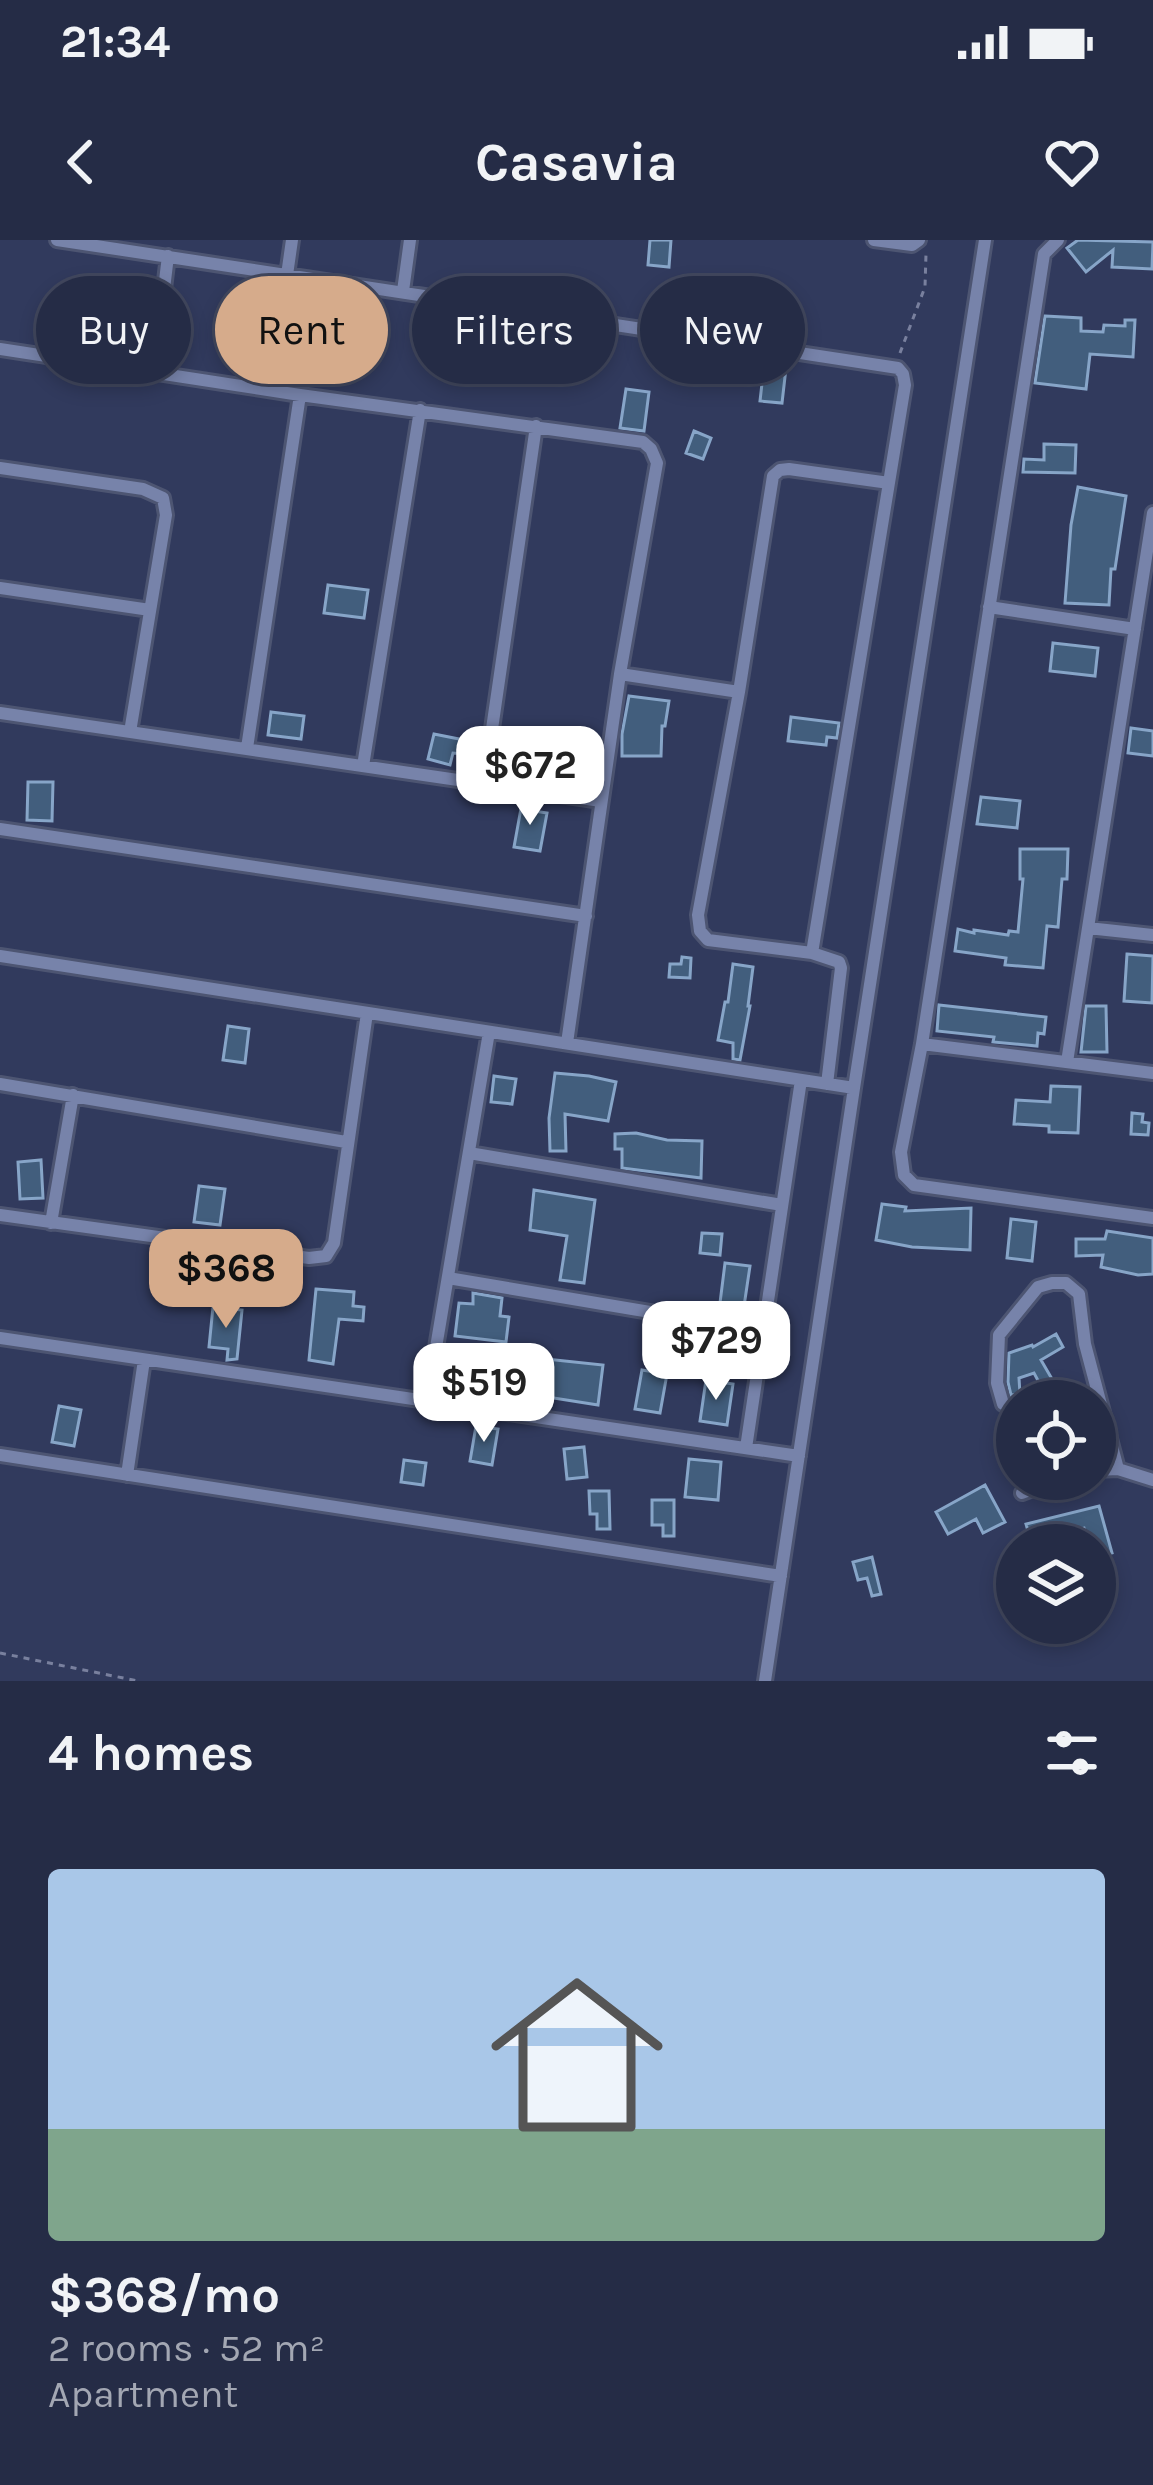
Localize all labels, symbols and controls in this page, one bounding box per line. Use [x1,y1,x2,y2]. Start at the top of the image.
text: 21:34 [60,16,170,68]
icon: back [48,129,114,195]
icon: heart [1039,129,1105,195]
text: Casavia [475,130,678,194]
chip: Buy [36,276,191,384]
chip: Rent [215,276,388,384]
chip: Filters [412,276,616,384]
chip: New [640,276,805,384]
pin: $672 [459,726,601,828]
text: $672 [483,742,577,788]
pin: $368 [155,1229,297,1331]
text: $368 [176,1245,276,1291]
pin: $729 [645,1301,787,1403]
text: $729 [669,1317,763,1363]
pin: $519 [413,1343,555,1445]
text: $519 [440,1359,528,1405]
map controls [996,1380,1116,1644]
button: locate [996,1380,1116,1500]
button: layers [996,1524,1116,1644]
icon: filters [1039,1720,1105,1786]
text: 4 homes [48,1723,254,1783]
icon: home [469,1947,685,2163]
text: $368/mo [48,2265,280,2325]
text: 2 rooms · 52 m² [48,2325,325,2371]
text: Apartment [48,2371,238,2417]

